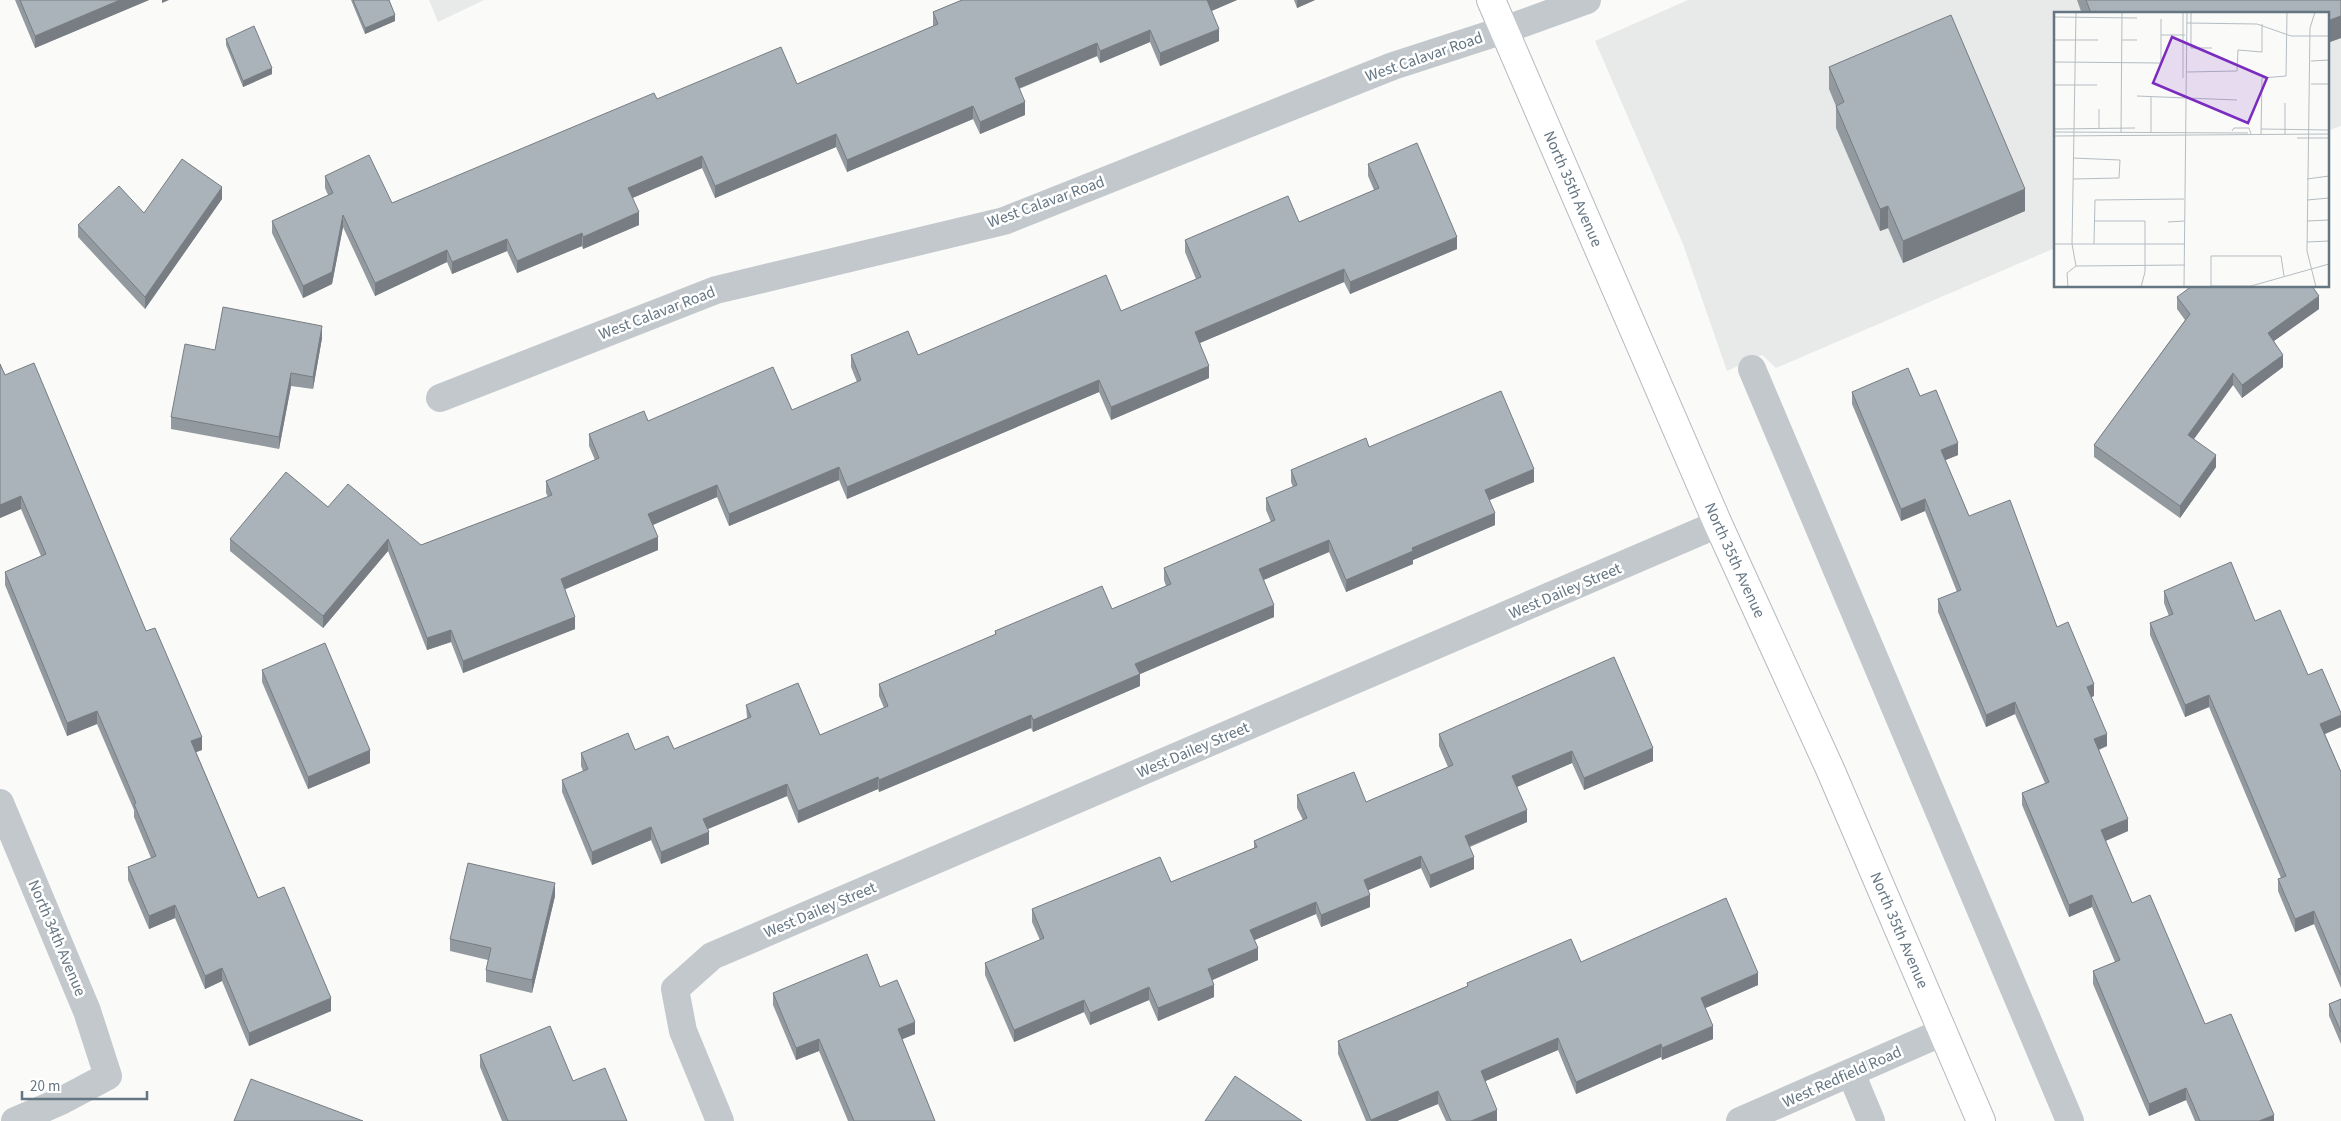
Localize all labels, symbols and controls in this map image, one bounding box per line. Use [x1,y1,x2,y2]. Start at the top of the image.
inset map [2054,12,2328,288]
street label: West Calavar Road [1362,27,1486,87]
street label: North 35th Avenue [1538,128,1608,251]
street label: West Calavar Road [984,171,1108,233]
street label: West Calavar Road [596,281,718,345]
street label: North 35th Avenue [1699,499,1771,622]
street label: West Dailey Street [1505,557,1625,625]
street label: West Dailey Street [1133,716,1253,784]
street label: North 35th Avenue [1865,869,1934,992]
street label: North 34th Avenue [23,876,91,1000]
street label: West Dailey Street [760,876,880,944]
street label: West Redfield Road [1779,1041,1905,1113]
scale bar [22,1068,148,1100]
text: 20 m [30,1076,60,1097]

